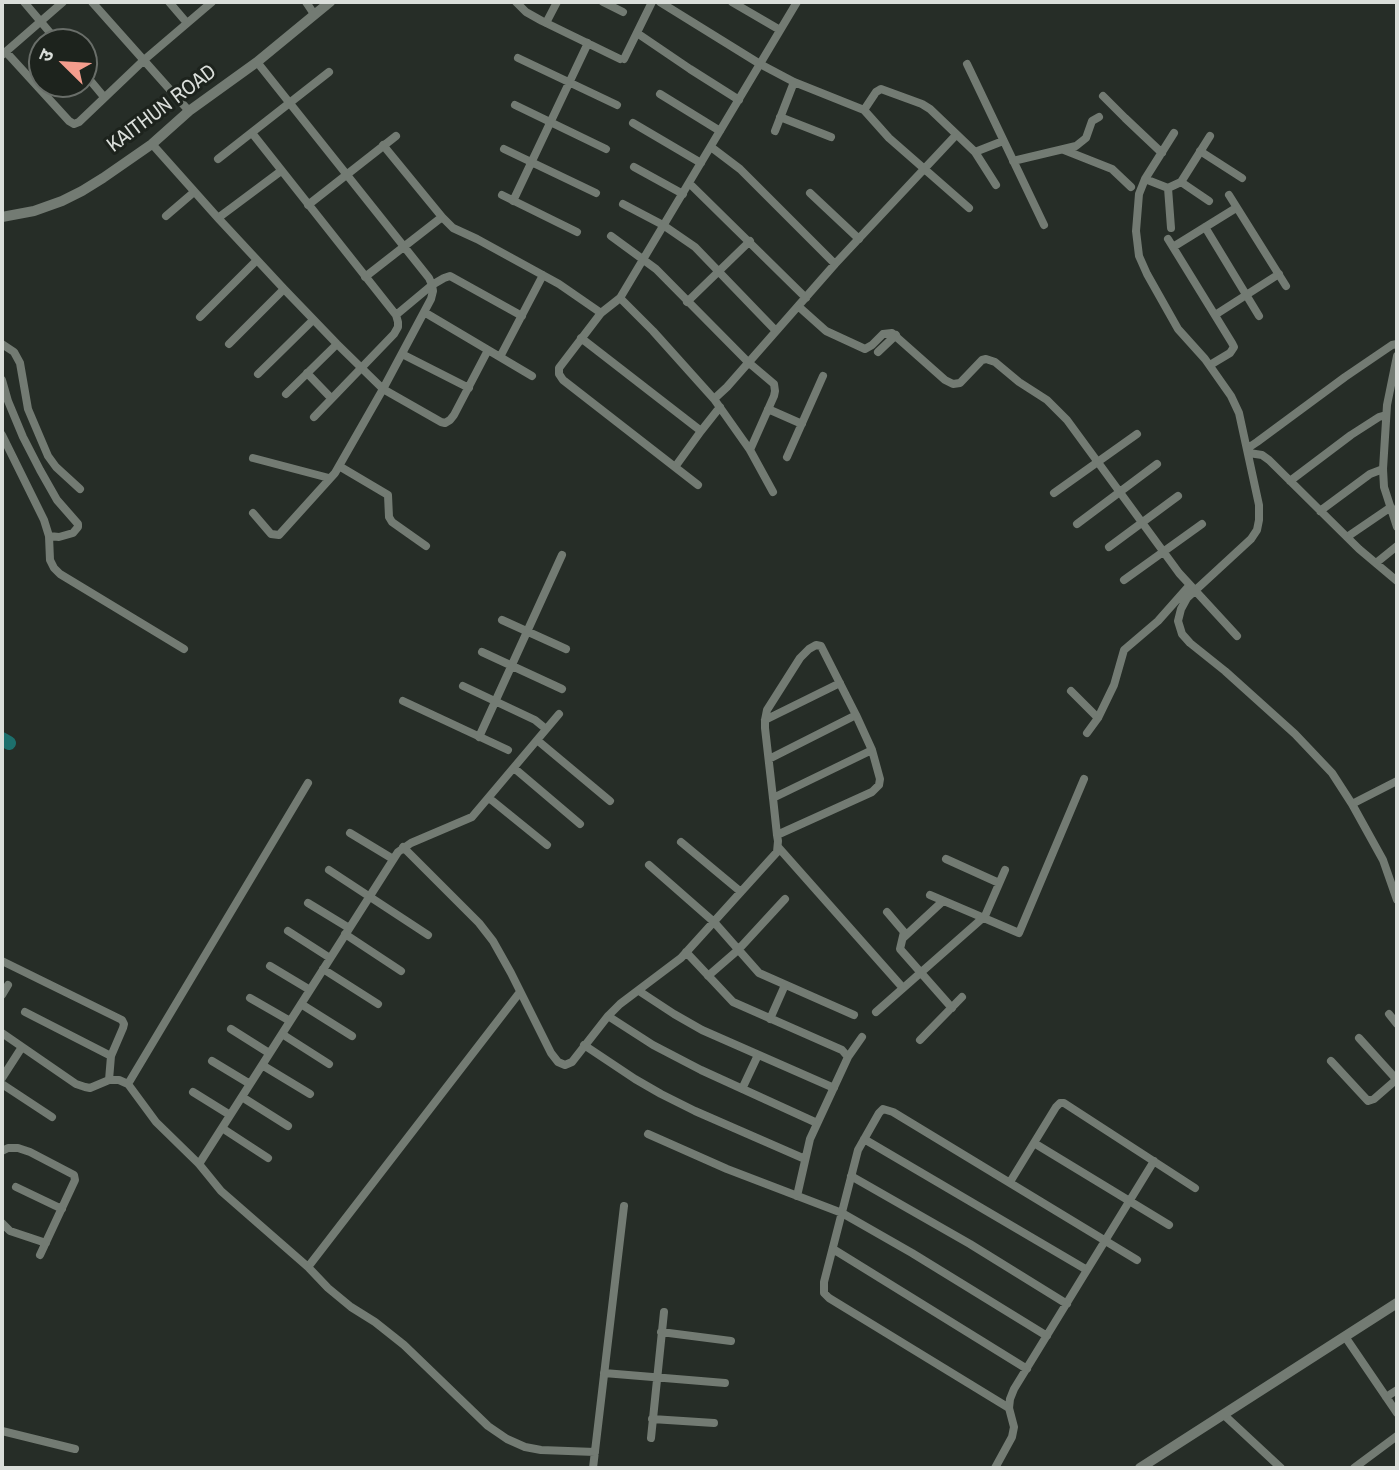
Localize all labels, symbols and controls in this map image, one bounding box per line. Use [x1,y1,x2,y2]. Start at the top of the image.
north arrow [28,28,98,98]
text: उ [32,45,60,66]
street label: KAITHUN ROAD [102,60,222,158]

